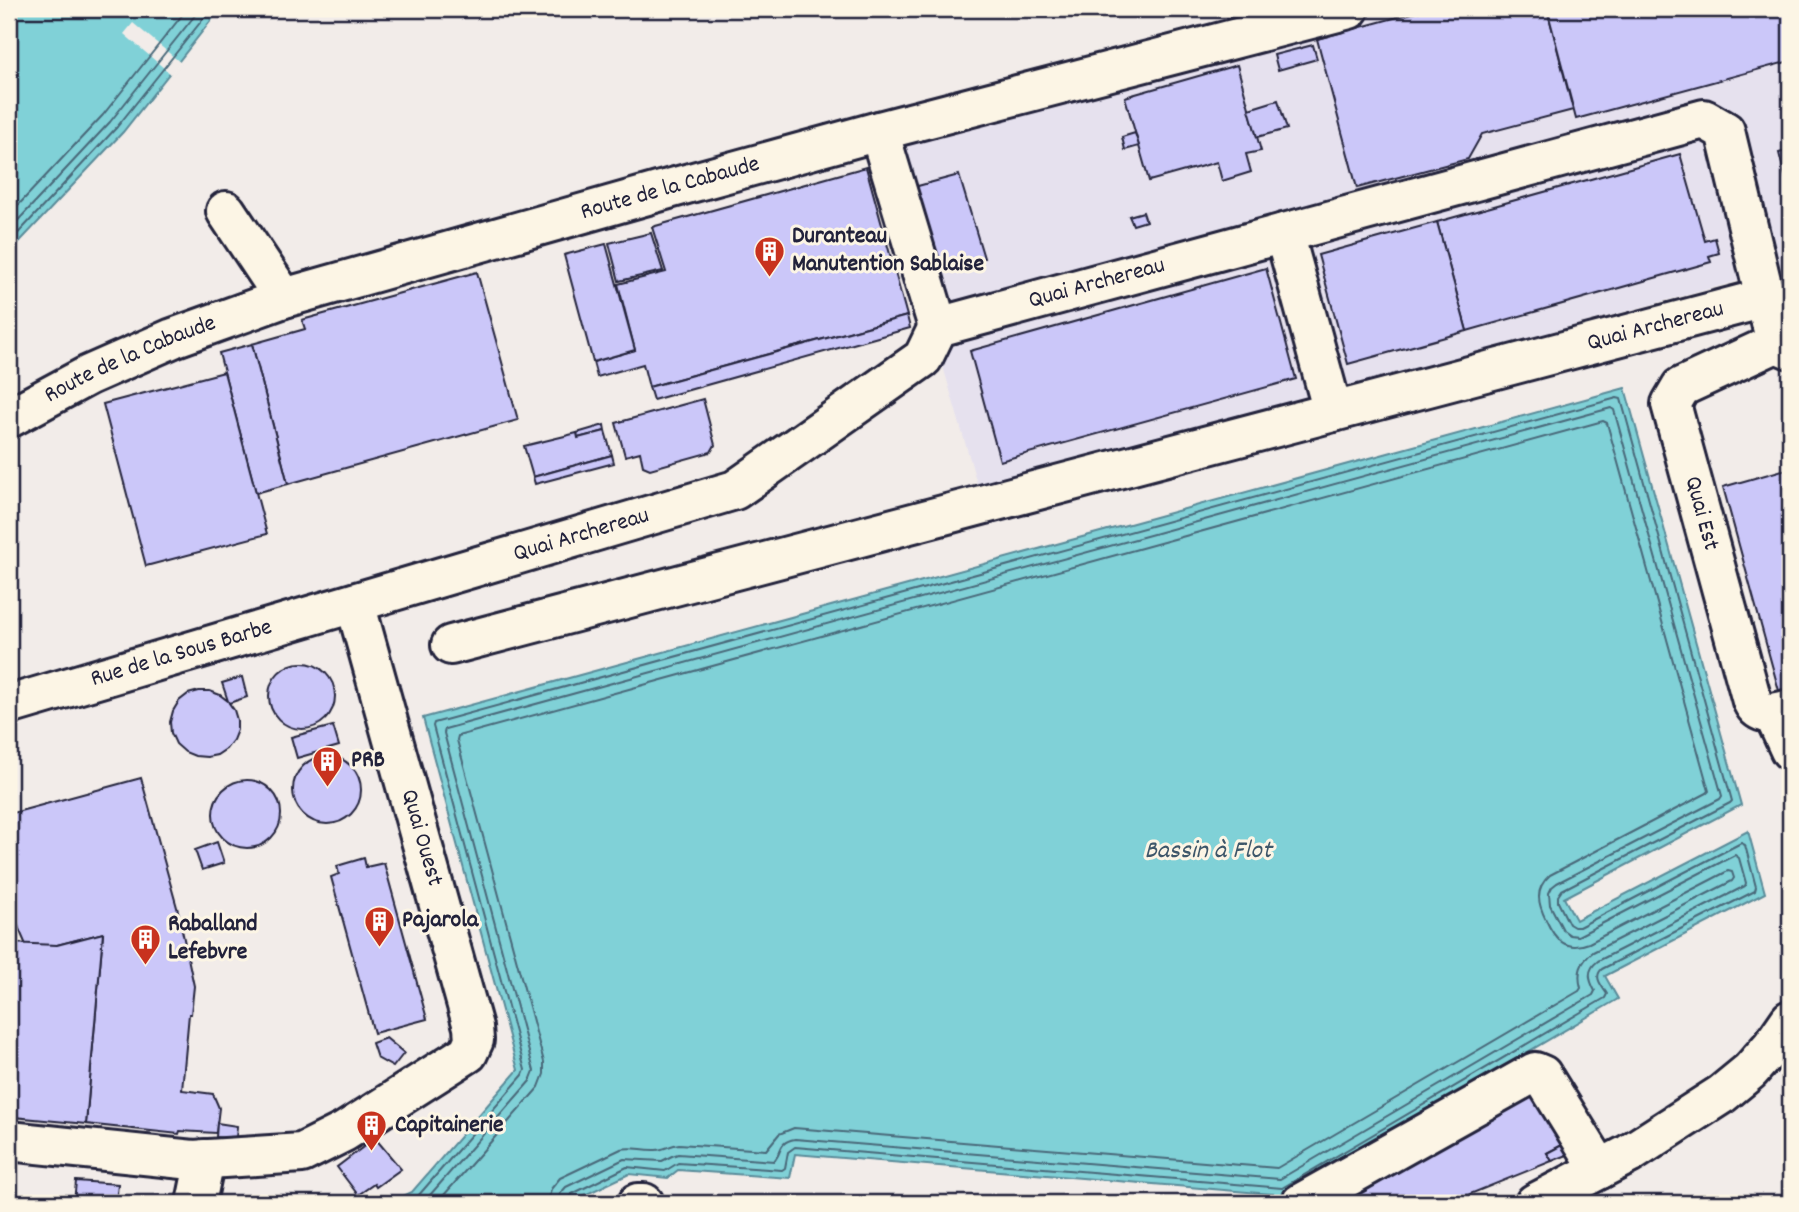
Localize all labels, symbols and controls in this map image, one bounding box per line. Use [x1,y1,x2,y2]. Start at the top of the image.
street label: Route de la Cabaude [577,148,764,230]
place label: Duranteau Manutention Sablaise [792,220,984,282]
building icon: Duranteau Manutention Sablaise [752,234,786,278]
street label: Quai Archereau [1025,249,1169,319]
street label: Quai Archereau [1584,293,1728,361]
street label: Route de la Cabaude [39,307,221,413]
street label: Quai Est [1675,473,1727,555]
street label: Quai Archereau [510,499,653,572]
street label: Rue de la Sous Barbe [87,611,276,697]
building icon: PRB [311,744,345,788]
place label: PRB [351,744,385,778]
street label: Quai Ouest [391,786,451,890]
water label: Bassin à Flot [1144,833,1274,870]
building icon: Pajarola [362,904,396,948]
place label: Pajarola [402,904,479,938]
place label: Raballand Lefebvre [168,908,258,970]
building icon: Raballand Lefebvre [128,922,162,966]
building icon: Capitainerie [355,1109,389,1153]
place label: Capitainerie [395,1109,504,1143]

